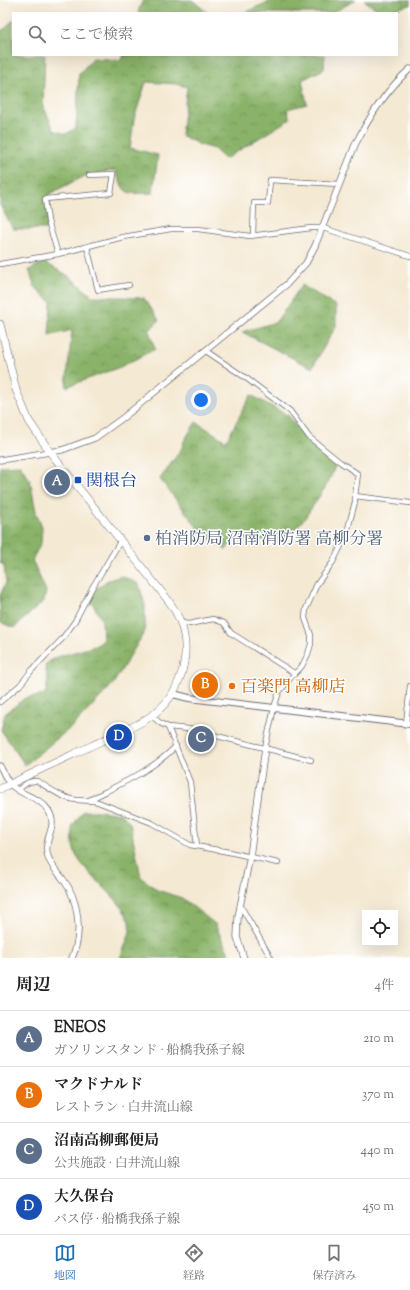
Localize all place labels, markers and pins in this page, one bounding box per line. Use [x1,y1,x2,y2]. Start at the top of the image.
pin: A [44,467,70,497]
place label: 関根台 [86,470,137,494]
marker: 関根台 [73,475,83,485]
place label: 柏消防局 沼南消防署 高柳分署 [155,528,383,552]
marker: 柏消防局 沼南消防署 高柳分署 [142,533,152,543]
pin: B [192,670,218,700]
place label: 百楽門 高柳店 [240,676,346,700]
marker: 百楽門 高柳店 [227,681,237,691]
pin: D [106,722,132,752]
pin: C [188,724,214,754]

